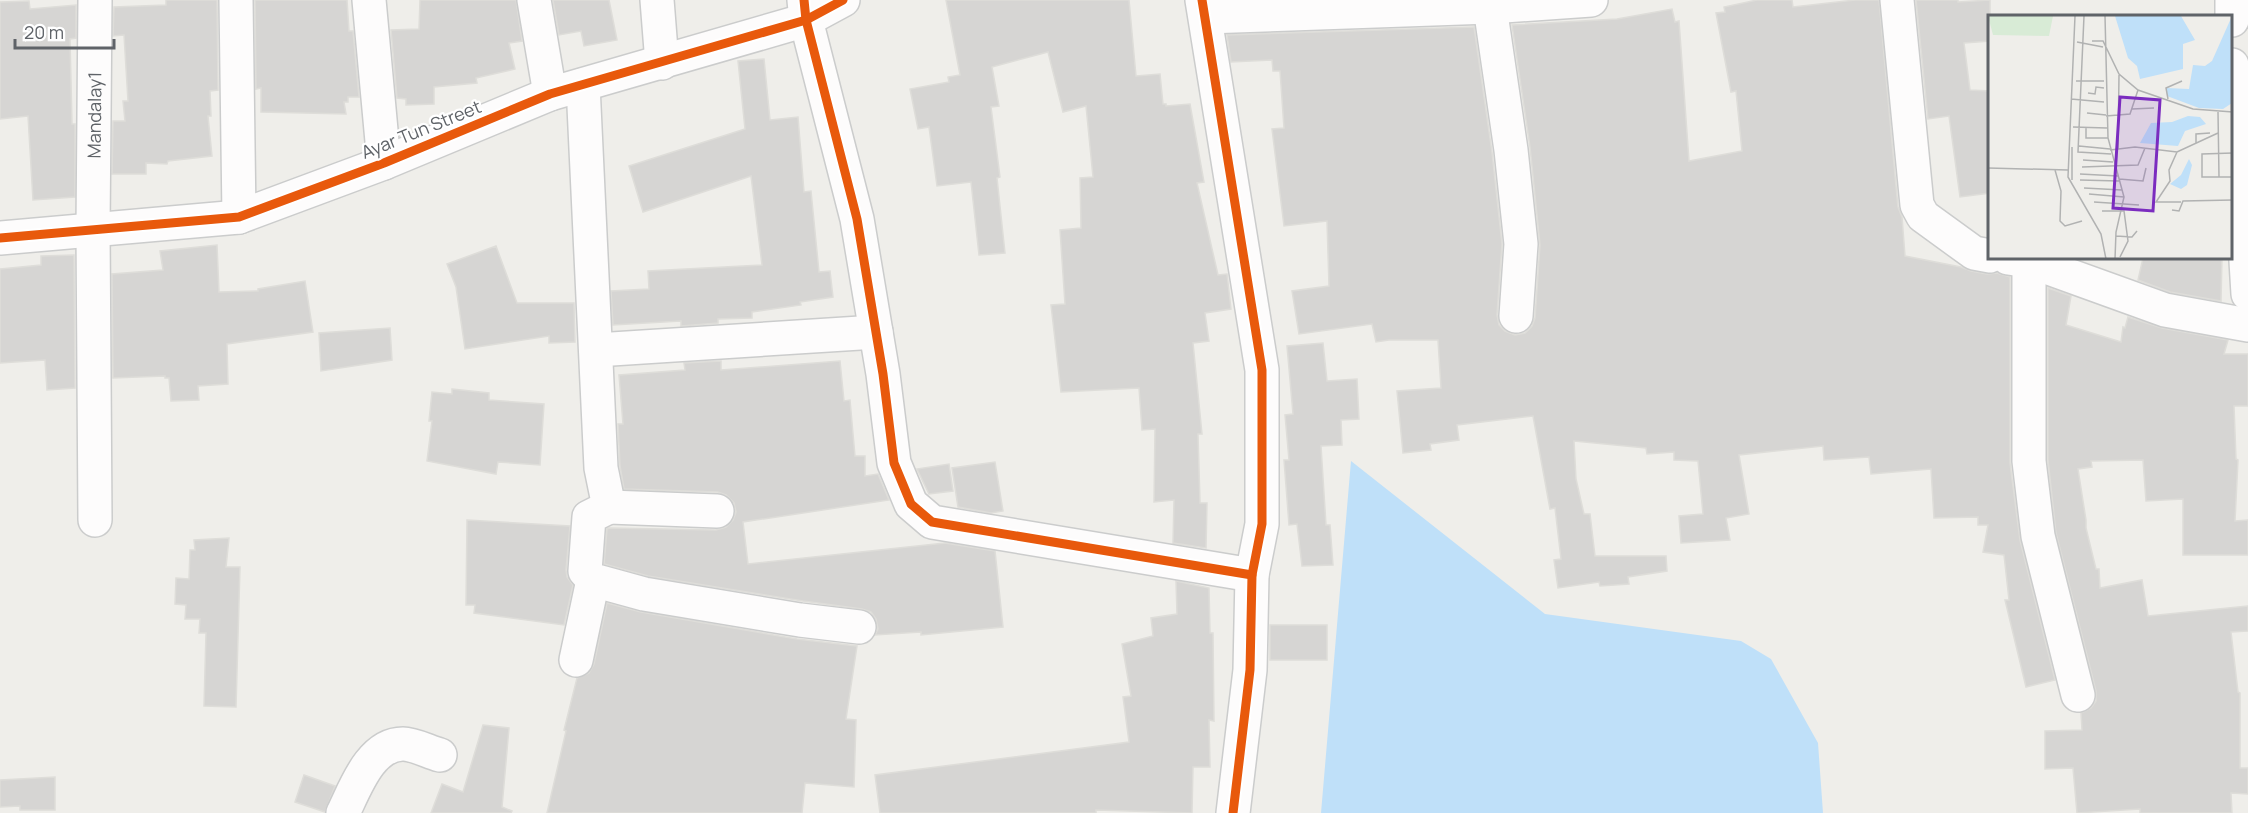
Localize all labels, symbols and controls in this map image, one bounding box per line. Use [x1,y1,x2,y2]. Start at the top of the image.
scale bar [15,12,114,50]
inset map [1988,15,2233,260]
text: 20 m [24,20,64,44]
street label: Mandalay1 [82,72,106,158]
street label: Ayar Tun Street [357,94,485,164]

